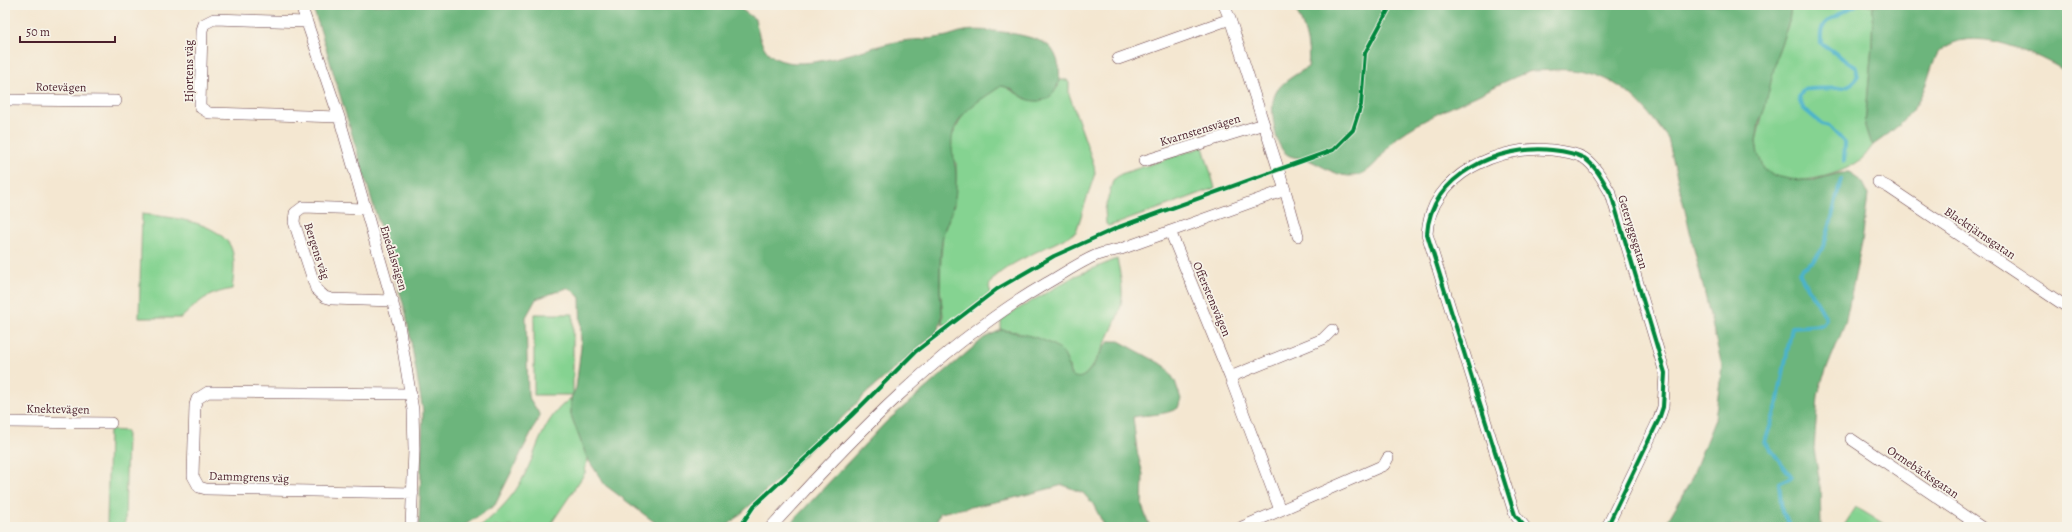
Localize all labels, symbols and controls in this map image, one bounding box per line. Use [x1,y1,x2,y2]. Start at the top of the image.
scale bar [20,18,115,44]
text: 50 m [26,24,50,40]
street label: Hjortens väg [181,40,197,102]
street label: Rotevägen [35,79,87,95]
street label: Kvarnstensvägen [1158,110,1243,150]
street label: Geteryggsgatan [1614,193,1652,271]
street label: Blacktjärnsgatan [1941,203,2019,263]
street label: Bergens väg [300,221,334,281]
street label: Enedalsvägen [377,224,412,293]
street label: Offerstensvägen [1189,259,1235,339]
street label: Knektevägen [26,400,90,418]
street label: Ormebäcksgatan [1884,442,1962,502]
street label: Dammgrens väg [209,468,289,486]

